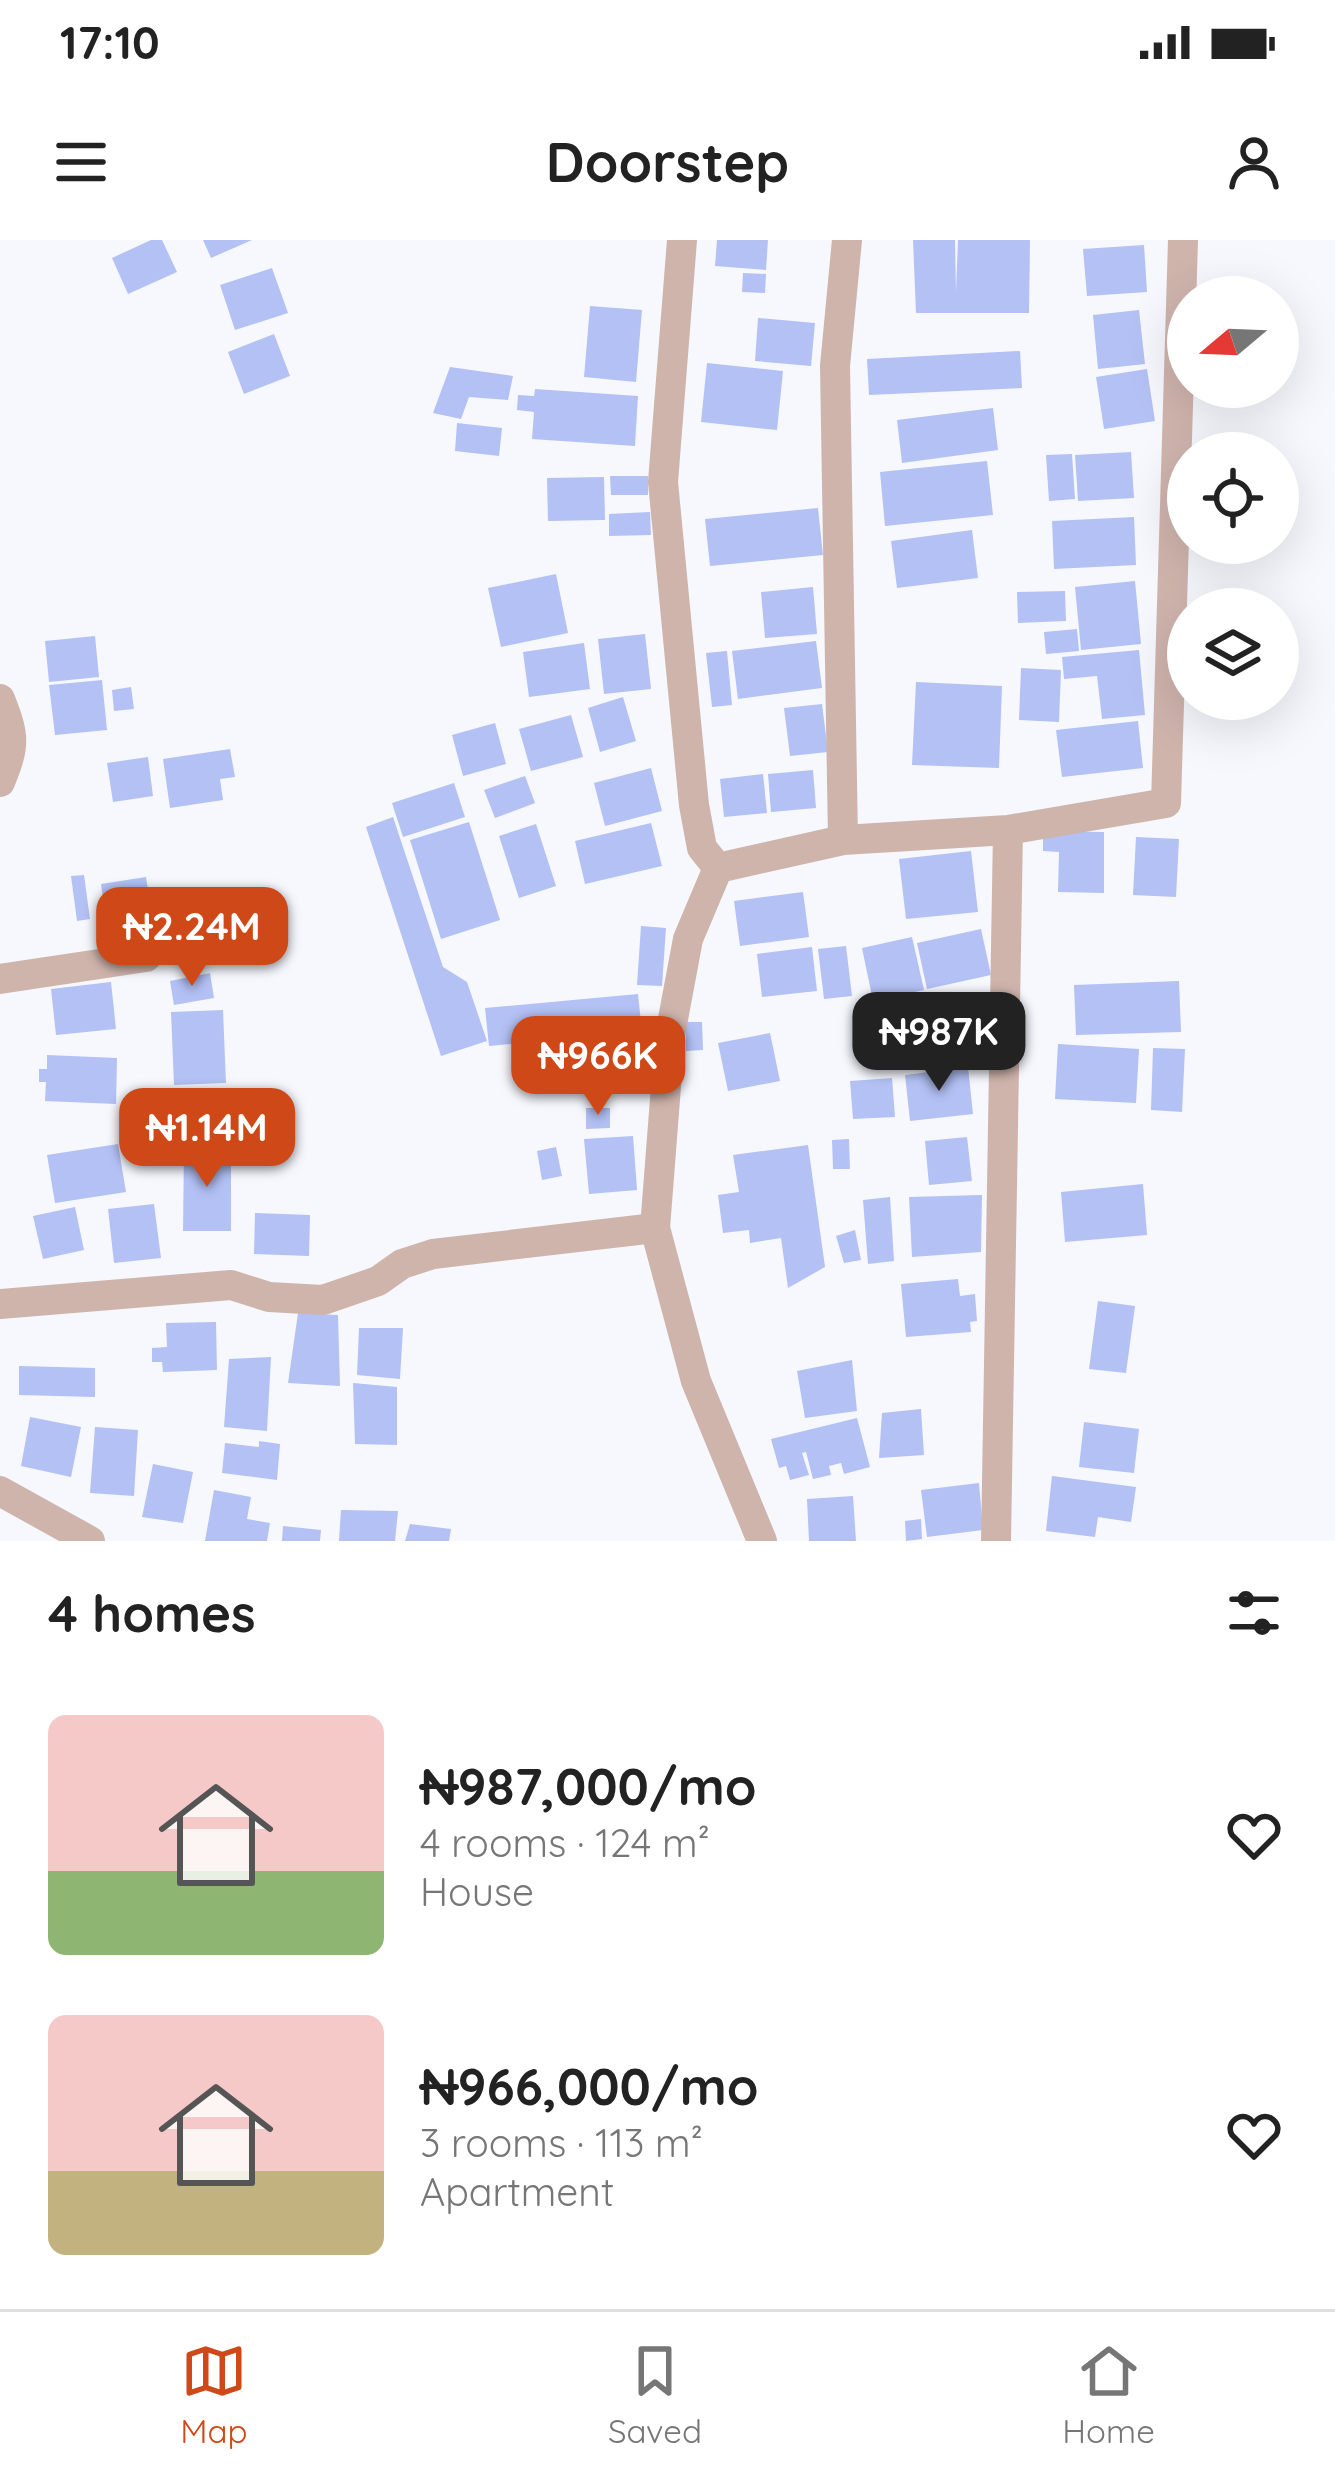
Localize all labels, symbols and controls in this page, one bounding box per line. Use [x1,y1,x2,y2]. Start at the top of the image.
text: 17:10 [60,14,160,70]
text: Doorstep [546,128,789,196]
icon: menu [48,129,114,195]
icon: person [1221,129,1287,195]
north arrow [1167,276,1299,408]
map controls [1167,276,1299,720]
button: locate [1167,432,1299,564]
button: layers [1167,588,1299,720]
pin: ₦2.24M [94,887,290,989]
text: ₦2.24M [123,901,261,950]
pin: ₦987K [855,992,1023,1094]
text: ₦987K [879,1006,999,1055]
pin: ₦966K [514,1016,682,1118]
text: ₦966K [538,1030,658,1079]
pin: ₦1.14M [109,1088,305,1190]
text: ₦1.14M [146,1102,268,1151]
icon: filters [1221,1580,1287,1646]
text: 4 homes [48,1581,256,1645]
text: ₦987,000/mo [420,1754,757,1818]
icon: home [144,1763,288,1907]
icon: heart [1221,1802,1287,1868]
text: 4 rooms · 124 m² [420,1818,710,1867]
text: House [420,1867,534,1916]
text: ₦966,000/mo [420,2054,759,2118]
icon: home [144,2063,288,2207]
icon: heart [1221,2102,1287,2168]
text: 3 rooms · 113 m² [420,2118,703,2167]
text: Apartment [420,2167,614,2216]
tab: Map [180,2338,247,2451]
tab: Saved [608,2338,702,2451]
tab: Home [1062,2338,1155,2451]

